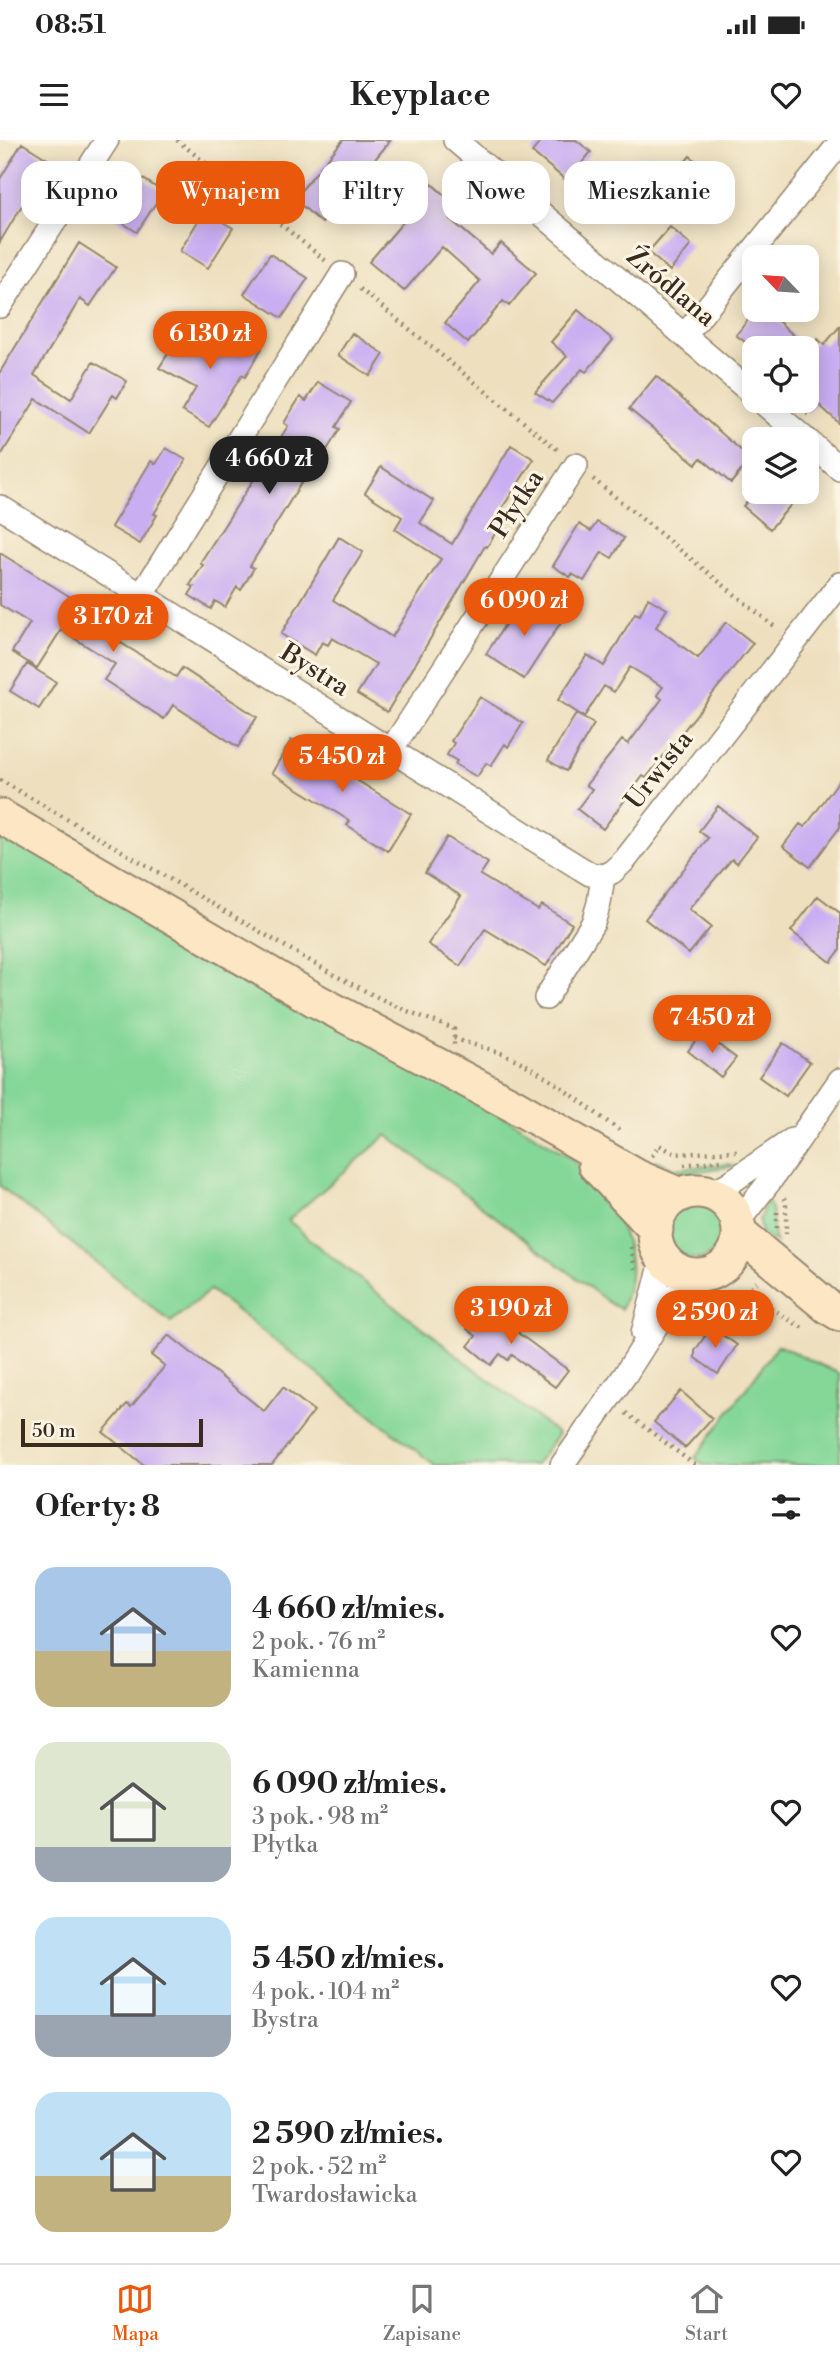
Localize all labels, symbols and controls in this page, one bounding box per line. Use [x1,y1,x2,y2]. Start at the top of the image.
text: 08:51 [35,9,106,41]
text: Keyplace [350,75,490,115]
icon: menu [35,76,73,114]
icon: heart [767,76,805,114]
chip: Kupno [21,161,142,224]
chip: Wynajem [156,161,305,224]
chip: Filtry [319,161,428,224]
chip: Nowe [442,161,550,224]
chip: Mieszkanie [564,161,735,224]
street label: Źródlana [620,239,724,334]
north arrow [742,245,819,322]
map controls [742,245,819,504]
pin: 6 130 zł [138,312,282,371]
text: 6 130 zł [169,320,251,348]
button: locate [742,336,819,413]
button: layers [742,427,819,504]
pin: 4 660 zł [197,436,341,496]
text: 4 660 zł [226,445,313,473]
street label: Płytka [483,463,551,544]
pin: 6 090 zł [452,578,596,638]
text: 6 090 zł [480,587,568,615]
pin: 3 170 zł [41,594,185,654]
text: 3 170 zł [73,603,153,631]
street label: Bystra [274,636,356,704]
street label: Urwista [618,723,700,816]
pin: 5 450 zł [270,734,414,794]
text: 5 450 zł [299,743,385,771]
pin: 7 450 zł [640,996,784,1055]
text: 7 450 zł [669,1004,755,1032]
pin: 3 190 zł [439,1286,583,1346]
pin: 2 590 zł [643,1290,787,1350]
text: 3 190 zł [470,1295,552,1323]
text: 2 590 zł [672,1299,758,1327]
scale bar [21,1416,203,1448]
text: 50 m [32,1419,76,1443]
text: Oferty: 8 [35,1488,160,1526]
icon: filters [767,1488,805,1526]
text: 4 660 zł/mies. [252,1590,445,1628]
icon: home [91,1595,175,1679]
icon: heart [767,1618,805,1656]
text: 2 pok. · 76 m² [252,1628,385,1656]
text: Kamienna [252,1656,360,1684]
text: 6 090 zł/mies. [252,1765,447,1803]
icon: home [91,1770,175,1854]
icon: heart [767,1793,805,1831]
text: 3 pok. · 98 m² [252,1803,388,1831]
text: Płytka [252,1831,318,1859]
text: 5 450 zł/mies. [252,1940,445,1978]
icon: home [91,1945,175,2029]
icon: heart [767,1968,805,2006]
text: 4 pok. · 104 m² [252,1978,399,2006]
text: Bystra [252,2006,319,2034]
text: 2 590 zł/mies. [252,2115,444,2153]
icon: home [91,2120,175,2204]
icon: heart [767,2143,805,2181]
text: 2 pok. · 52 m² [252,2153,386,2181]
text: Twardosławicka [252,2181,417,2209]
tab: Mapa [112,2280,159,2346]
tab: Zapisane [383,2280,461,2346]
tab: Start [685,2280,728,2346]

